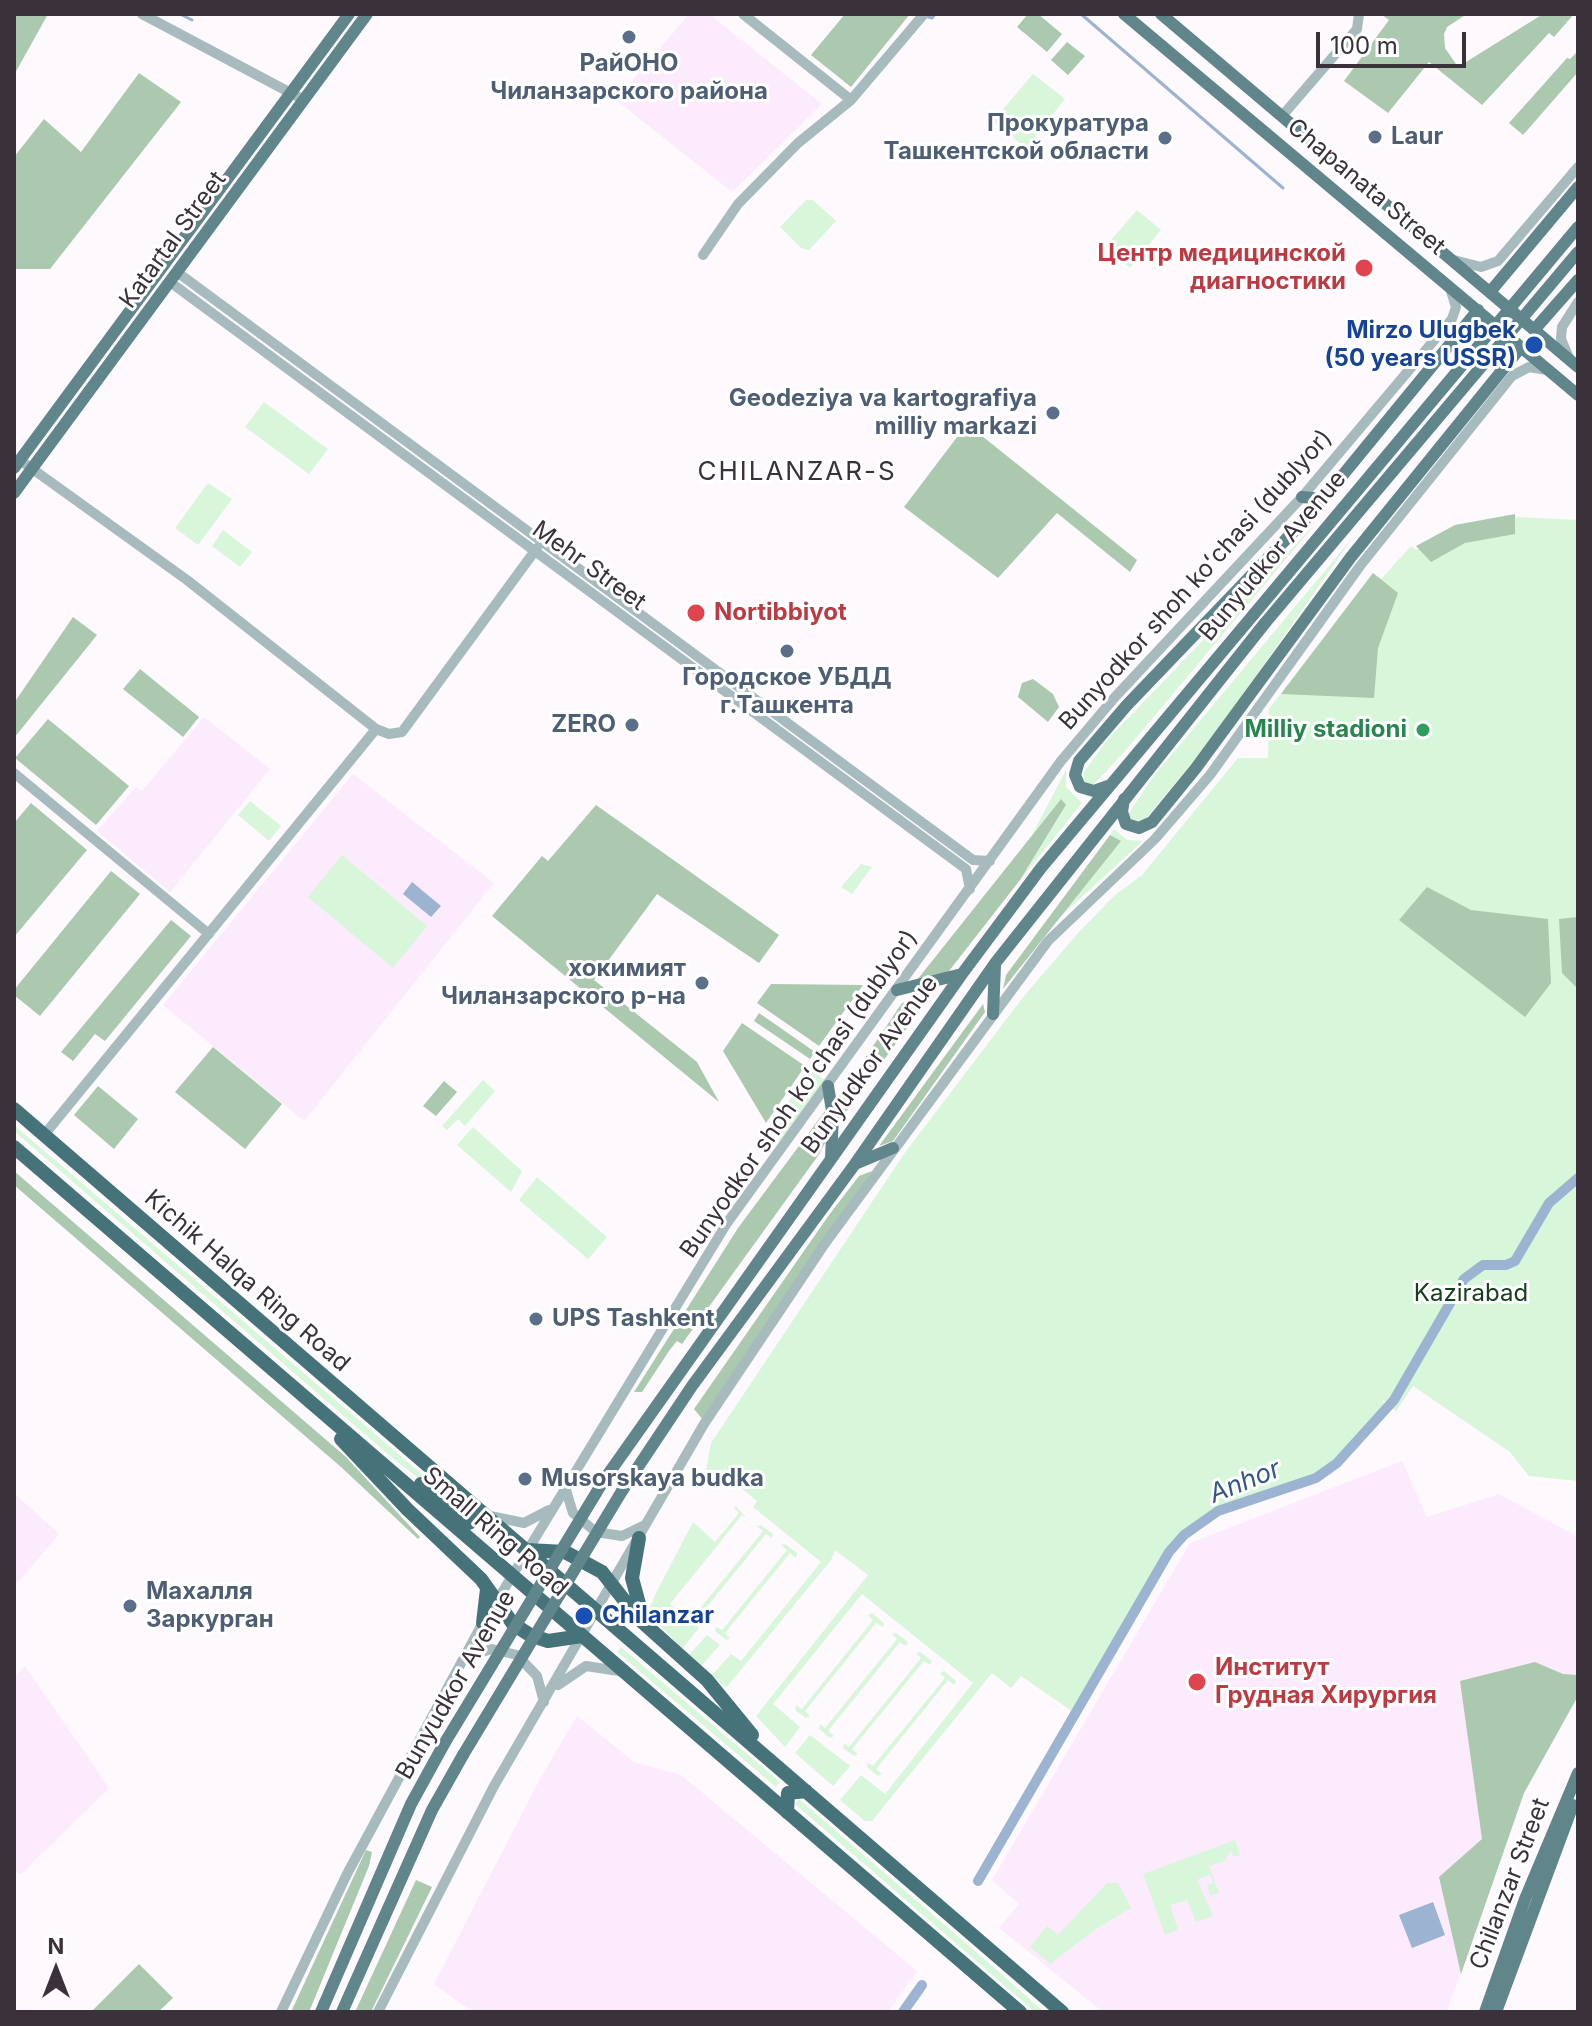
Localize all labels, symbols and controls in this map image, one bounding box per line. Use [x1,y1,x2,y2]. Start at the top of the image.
scale bar [1320,16,1470,66]
marker: РайОНО Чиланзарского района [620,28,638,46]
text: 100 m [1330,31,1398,60]
place label: РайОНО Чиланзарского района [490,50,768,106]
place label: Прокуратура Ташкентской области [884,110,1149,166]
street label: Chapanata Street [1281,113,1451,261]
place label: Laur [1391,123,1443,151]
marker: Laur [1366,128,1384,146]
marker: Прокуратура Ташкентской области [1156,129,1174,147]
street label: Katartal Street [114,166,232,314]
place label: Центр медицинской диагностики [1098,240,1346,296]
marker: Центр медицинской диагностики [1353,257,1375,279]
place label: Mirzo Ulugbek (50 years USSR) [1325,317,1516,373]
marker: Mirzo Ulugbek (50 years USSR) [1523,334,1545,356]
place label: Geodeziya va kartografiya milliy markazi [729,385,1037,441]
marker: Geodeziya va kartografiya milliy markazi [1044,404,1062,422]
street label: Bunyodkor shoh koʻchasi (dublyor) [1053,424,1339,736]
district label: CHILANZAR-S [697,456,897,488]
street label: Bunyudkor Avenue [1193,465,1353,647]
street label: Mehr Street [527,515,651,617]
place label: Nortibbiyot [714,599,847,627]
marker: Nortibbiyot [685,602,707,624]
marker: Городское УБДД г.Ташкента [778,642,796,660]
place label: Городское УБДД г.Ташкента [682,664,892,720]
place label: ZERO [551,711,616,739]
marker: ZERO [623,716,641,734]
place label: Milliy stadioni [1244,716,1407,744]
marker: Milliy stadioni [1414,721,1432,739]
street label: Bunyodkor shoh koʻchasi (dublyor) [674,924,924,1264]
place label: хокимият Чиланзарского р-на [441,955,686,1011]
street label: Bunyudkor Avenue [796,970,944,1160]
marker: хокимият Чиланзарского р-на [693,974,711,992]
street label: Kichik Halqa Ring Road [138,1184,356,1378]
park label: Kazirabad [1414,1280,1528,1308]
place label: UPS Tashkent [552,1305,715,1333]
marker: UPS Tashkent [527,1310,545,1328]
water label: Anhor [1205,1454,1285,1510]
street label: Small Ring Road [416,1461,574,1603]
place label: Musorskaya budka [541,1465,764,1493]
marker: Musorskaya budka [516,1470,534,1488]
place label: Махалля Заркурган [146,1578,274,1634]
street label: Bunyudkor Avenue [390,1585,522,1785]
marker: Махалля Заркурган [121,1597,139,1615]
place label: Chilanzar [602,1602,714,1630]
marker: Chilanzar [573,1605,595,1627]
place label: Институт Грудная Хирургия [1215,1654,1437,1710]
marker: Институт Грудная Хирургия [1186,1671,1208,1693]
street label: Chilanzar Street [1464,1794,1556,1974]
north arrow [16,1930,96,2010]
text: N [48,1933,64,1959]

